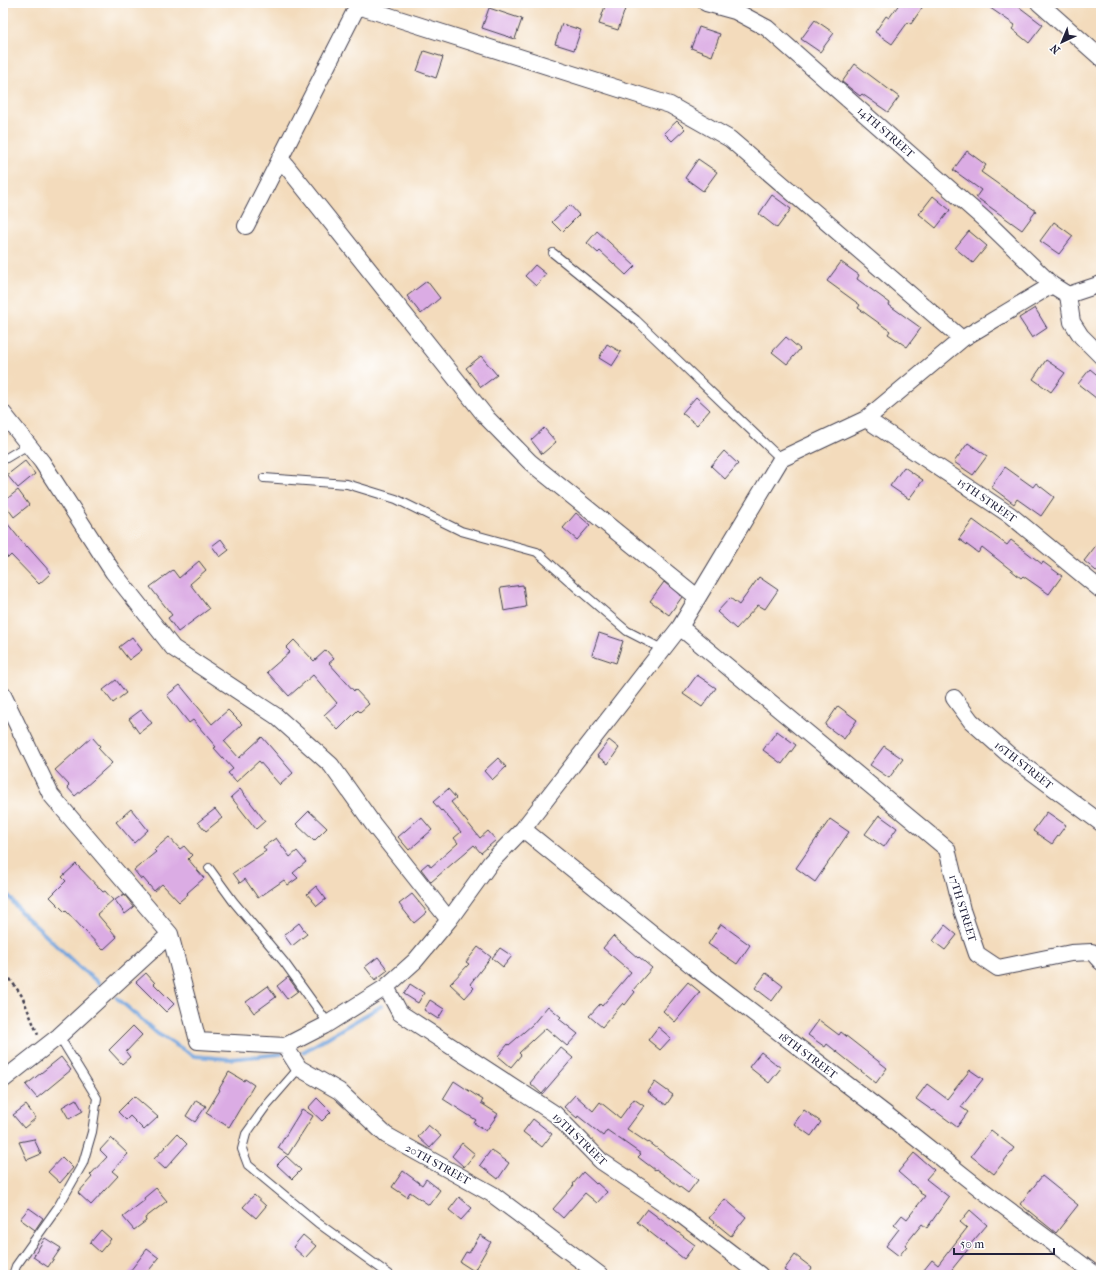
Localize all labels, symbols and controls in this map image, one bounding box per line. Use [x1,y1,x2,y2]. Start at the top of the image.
north arrow [1042,22,1082,62]
text: N [1047,41,1063,56]
street label: 14TH STREET [855,104,917,161]
street label: 15TH STREET [955,475,1019,526]
street label: 16TH STREET [992,739,1056,792]
street label: 17TH STREET [946,873,979,944]
street label: 18TH STREET [776,1029,840,1082]
street label: 19TH STREET [550,1110,610,1169]
street label: 20TH STREET [403,1141,473,1188]
scale bar [954,1230,1054,1256]
text: 50 m [960,1237,984,1251]

